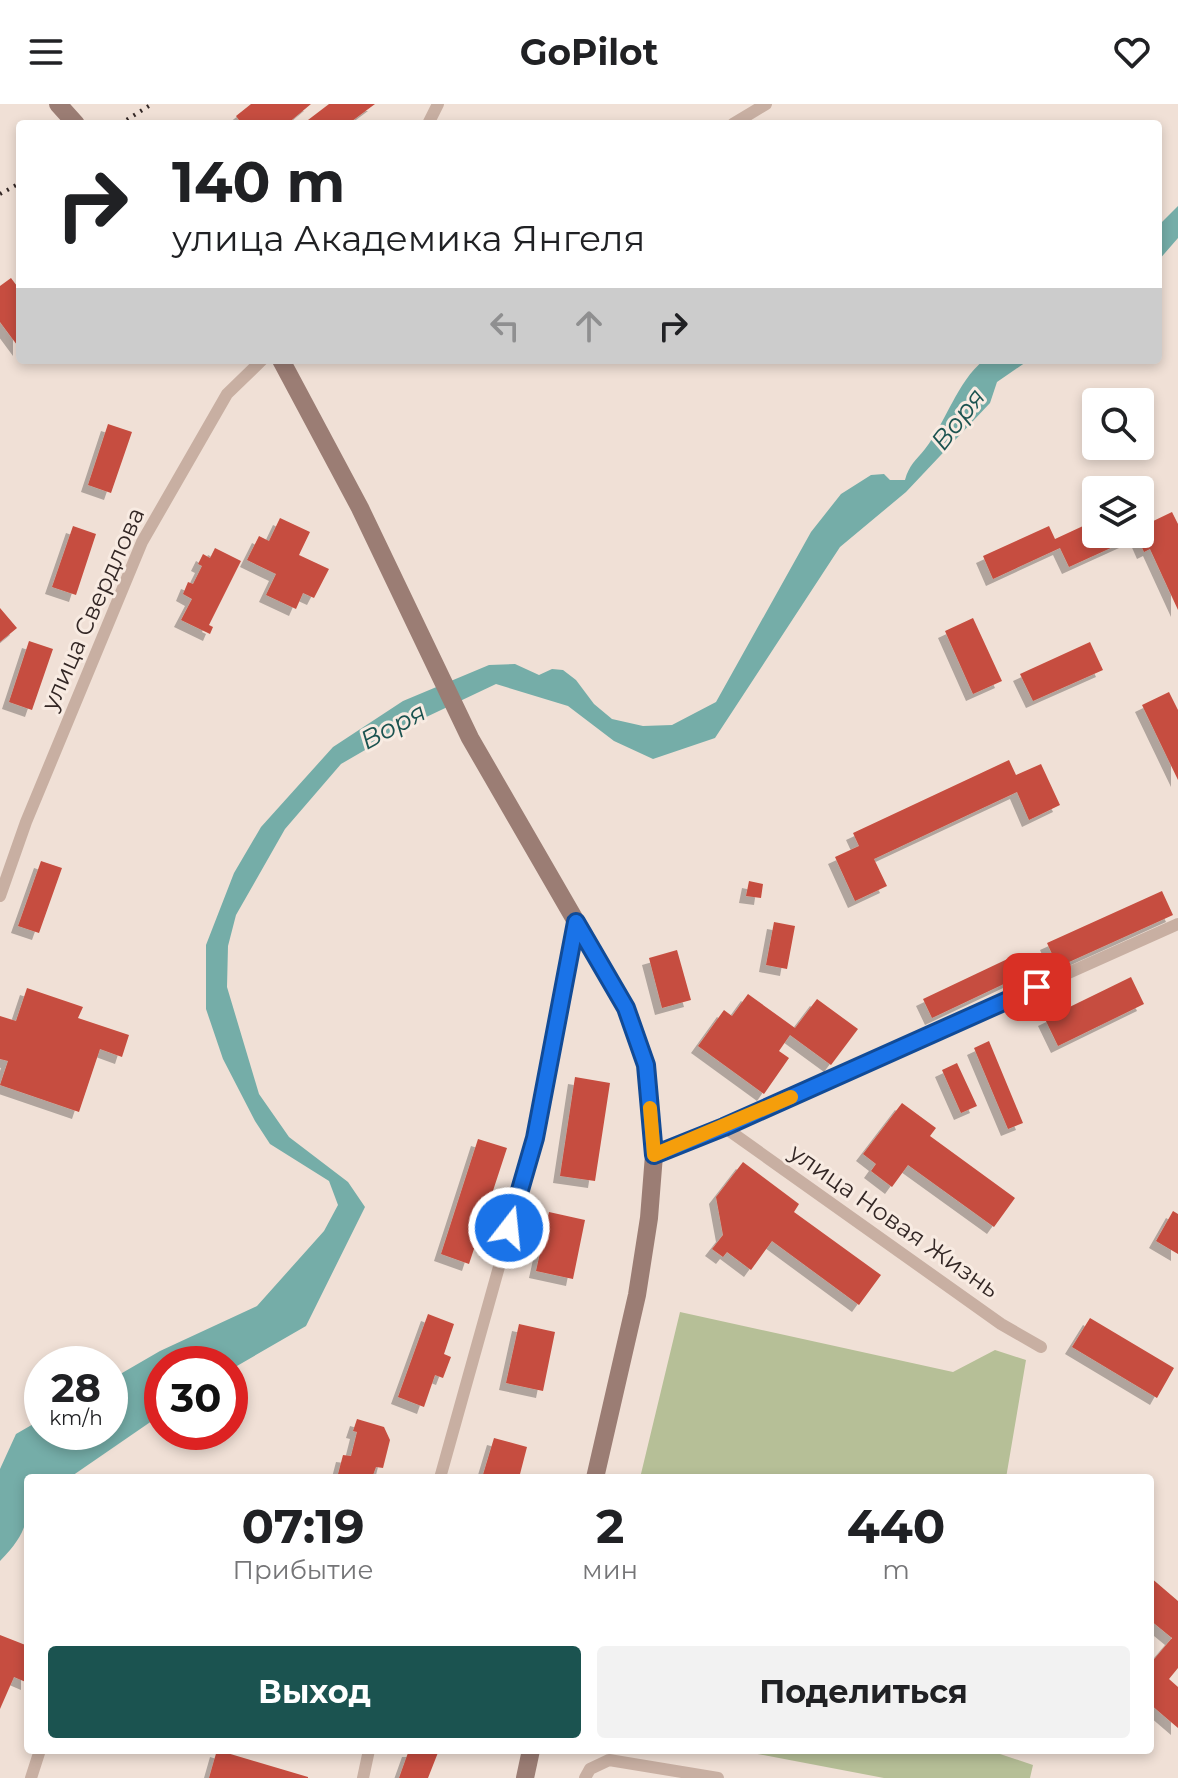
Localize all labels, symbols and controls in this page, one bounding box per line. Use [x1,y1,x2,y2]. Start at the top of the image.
icon: menu [24,30,68,74]
text: GoPilot [520,30,658,74]
icon: heart [1110,30,1154,74]
text: 140 m [172,148,345,216]
icon: right [40,152,144,256]
text: улица Академика Янгеля [172,216,645,260]
icon: left [483,304,527,348]
icon: ahead [567,304,611,348]
icon: right [651,304,695,348]
water label: Воря [924,382,992,456]
map controls [1082,388,1154,548]
button: search [1082,388,1154,460]
button: layers [1082,476,1154,548]
street label: улица Свердлова [34,503,150,716]
water label: Воря [355,696,431,756]
pin [1003,953,1071,1021]
icon: arrive [1015,965,1059,1009]
street label: улица Новая Жизнь [783,1137,1004,1304]
position arrow [467,1186,551,1270]
speed limit sign: 30 [144,1346,248,1450]
text: 28 [51,1363,101,1412]
text: km/h [49,1406,103,1430]
text: 07:19 [241,1497,365,1555]
text: 2 [596,1497,624,1555]
text: 440 [847,1497,945,1555]
text: Прибытие [233,1554,374,1586]
text: мин [582,1554,638,1586]
text: m [882,1554,910,1586]
button: Выход [48,1646,581,1738]
button: Поделиться [597,1646,1130,1738]

